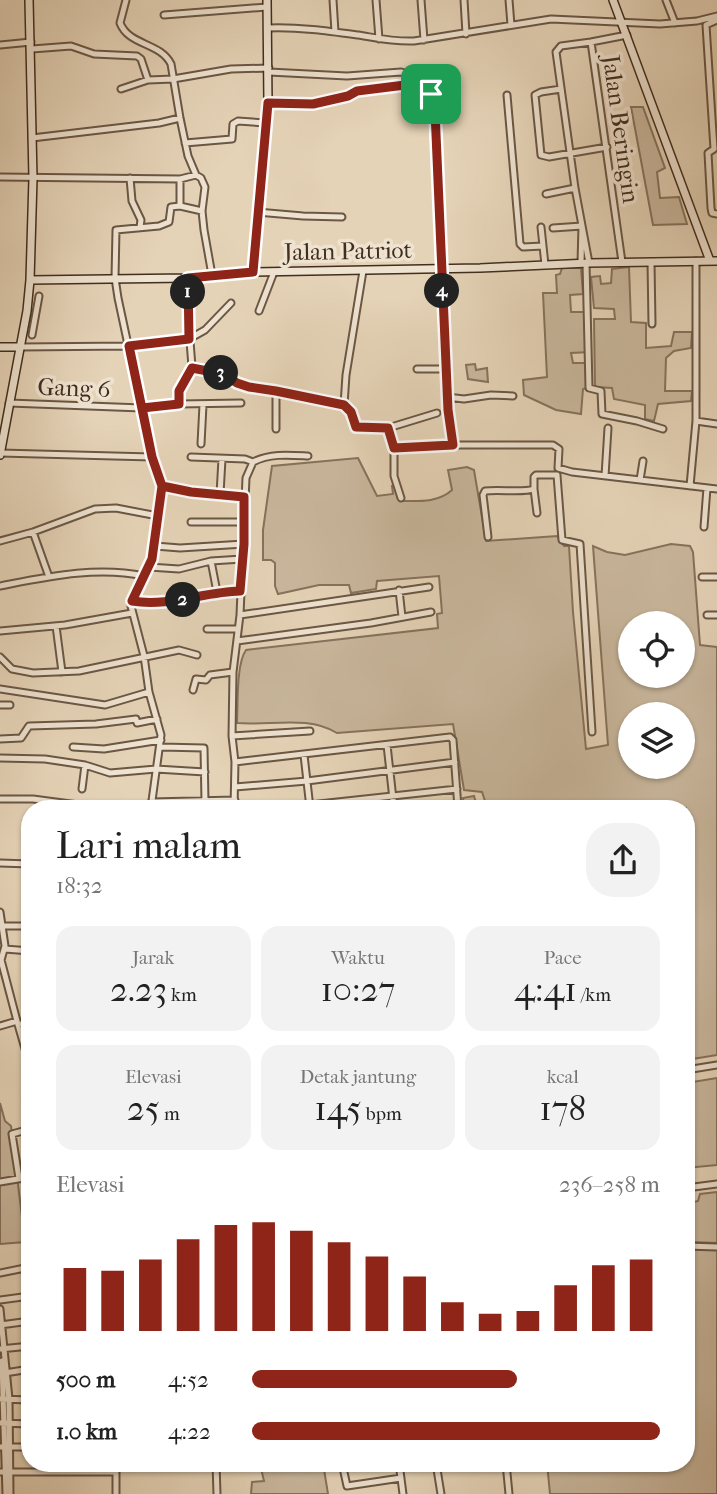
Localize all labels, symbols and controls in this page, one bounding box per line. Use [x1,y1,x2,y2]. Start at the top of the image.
street label: Jalan Beringin [596,51,645,205]
pin [401,64,461,124]
icon: arrive [412,75,450,113]
street label: Jalan Patriot [282,236,413,266]
pin: 1 [170,274,206,310]
pin: 4 [424,274,460,308]
text: 4 [436,279,447,301]
text: 1 [184,280,191,302]
pin: 3 [204,356,238,390]
text: 3 [217,361,224,383]
street label: Gang 6 [37,373,112,403]
pin: 2 [166,582,200,618]
text: 2 [178,588,187,610]
map controls [618,611,695,779]
button: locate [618,611,695,688]
button: layers [618,702,695,779]
text: Lari malam [56,823,241,868]
button: share [586,823,660,897]
text: 18:32 [56,872,103,899]
text: Jarak [132,947,174,969]
text: Waktu [331,947,385,969]
text: Pace [544,947,582,969]
text: 2.23 [110,969,167,1010]
text: 10:27 [321,969,395,1010]
text: 4:41 [514,969,577,1010]
text: km [167,984,197,1006]
text: /km [577,984,611,1006]
text: Elevasi [125,1066,182,1088]
text: Detak jantung [300,1066,416,1088]
text: kcal [547,1066,579,1088]
text: 25 [127,1088,160,1129]
text: 145 [314,1088,362,1129]
text: 178 [539,1088,586,1129]
text: m [160,1103,180,1125]
text: bpm [362,1103,402,1125]
text: Elevasi [56,1171,125,1198]
text: 236–258 m [559,1171,660,1198]
text: 500 m [56,1366,115,1393]
text: 4:52 [168,1366,209,1393]
text: 1.0 km [56,1418,117,1445]
text: 4:22 [168,1418,211,1445]

